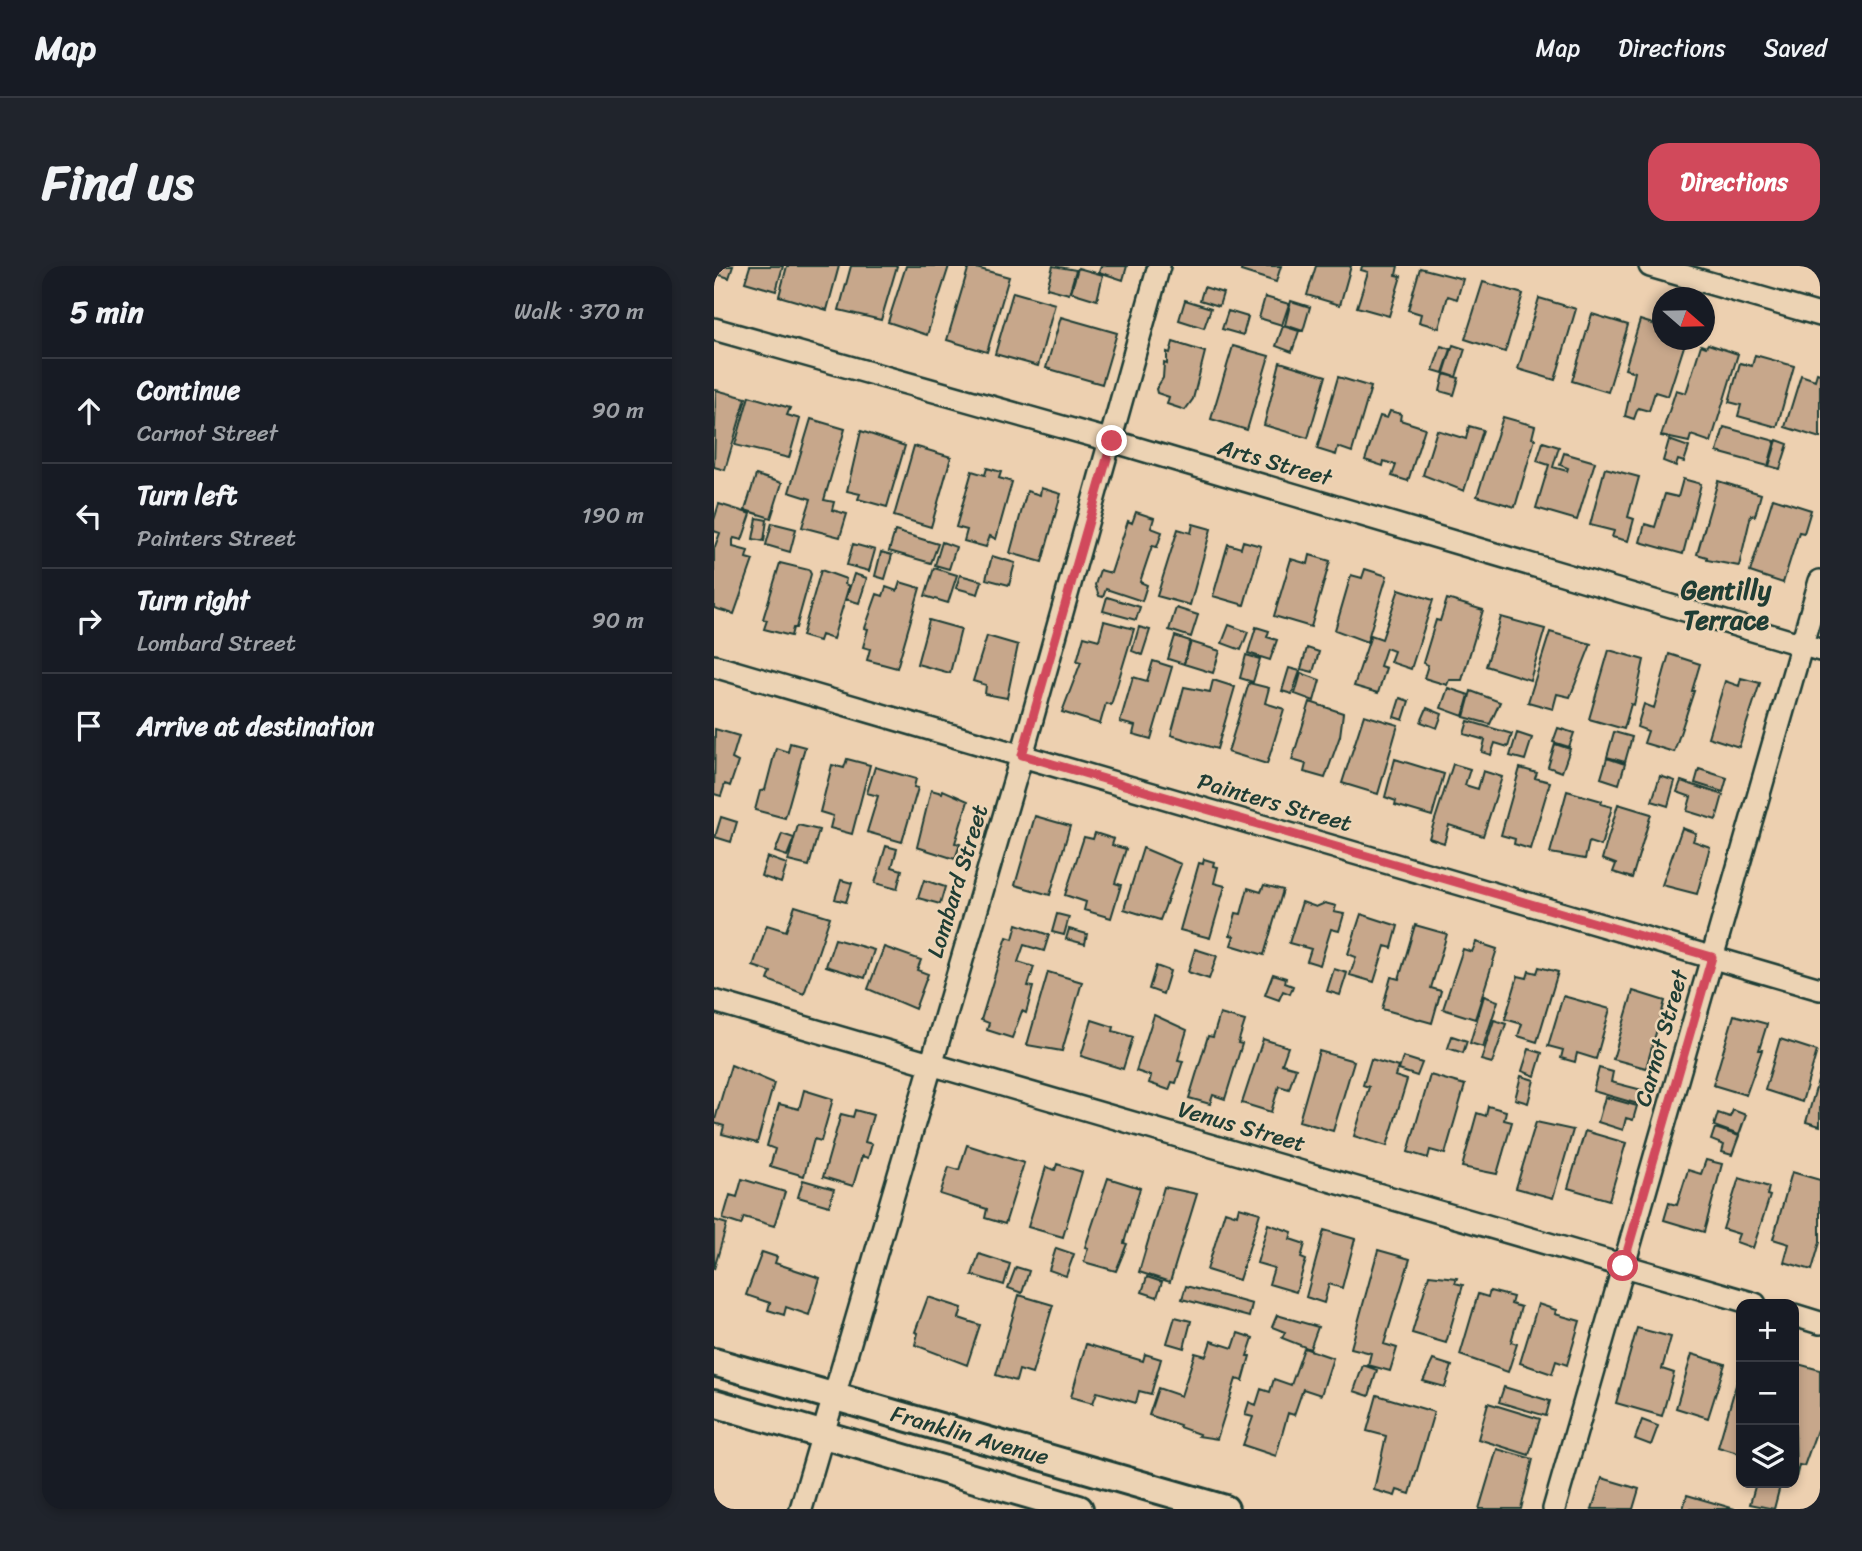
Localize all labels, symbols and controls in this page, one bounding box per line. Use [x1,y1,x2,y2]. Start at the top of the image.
text: Map [35,19,96,77]
text: Map [1536,27,1580,69]
text: Directions [1618,27,1726,69]
text: Saved [1764,27,1827,69]
text: Find us [42,139,194,226]
button: Directions [1648,143,1820,221]
text: 5 min [70,285,144,339]
north arrow [1652,287,1715,350]
text: Walk · 370 m [514,291,644,332]
text: Continue [137,367,240,413]
text: 90 m [592,390,644,431]
icon: ahead [70,392,108,430]
text: Carnot Street [137,413,278,454]
route end [1096,425,1127,456]
street label: Arts Street [1212,426,1338,499]
text: Turn left [137,472,237,518]
text: 190 m [582,495,644,536]
icon: left [70,497,108,535]
text: Painters Street [137,518,296,559]
district label: Gentilly Terrace [1681,567,1772,643]
text: Turn right [137,577,250,623]
text: 90 m [592,600,644,641]
icon: right [70,602,108,640]
text: Lombard Street [137,623,296,664]
text: Arrive at destination [137,703,374,749]
icon: arrive [70,707,108,745]
street label: Painters Street [1193,761,1357,844]
street label: Lombard Street [915,799,1000,963]
street label: Carnot Street [1622,963,1701,1111]
street label: Venus Street [1173,1089,1310,1164]
route start [1607,1250,1638,1281]
map controls [1736,1299,1799,1488]
button: + [1736,1299,1799,1362]
button: − [1736,1362,1799,1425]
street label: Franklin Avenue [886,1393,1054,1478]
button: layers [1736,1425,1799,1488]

